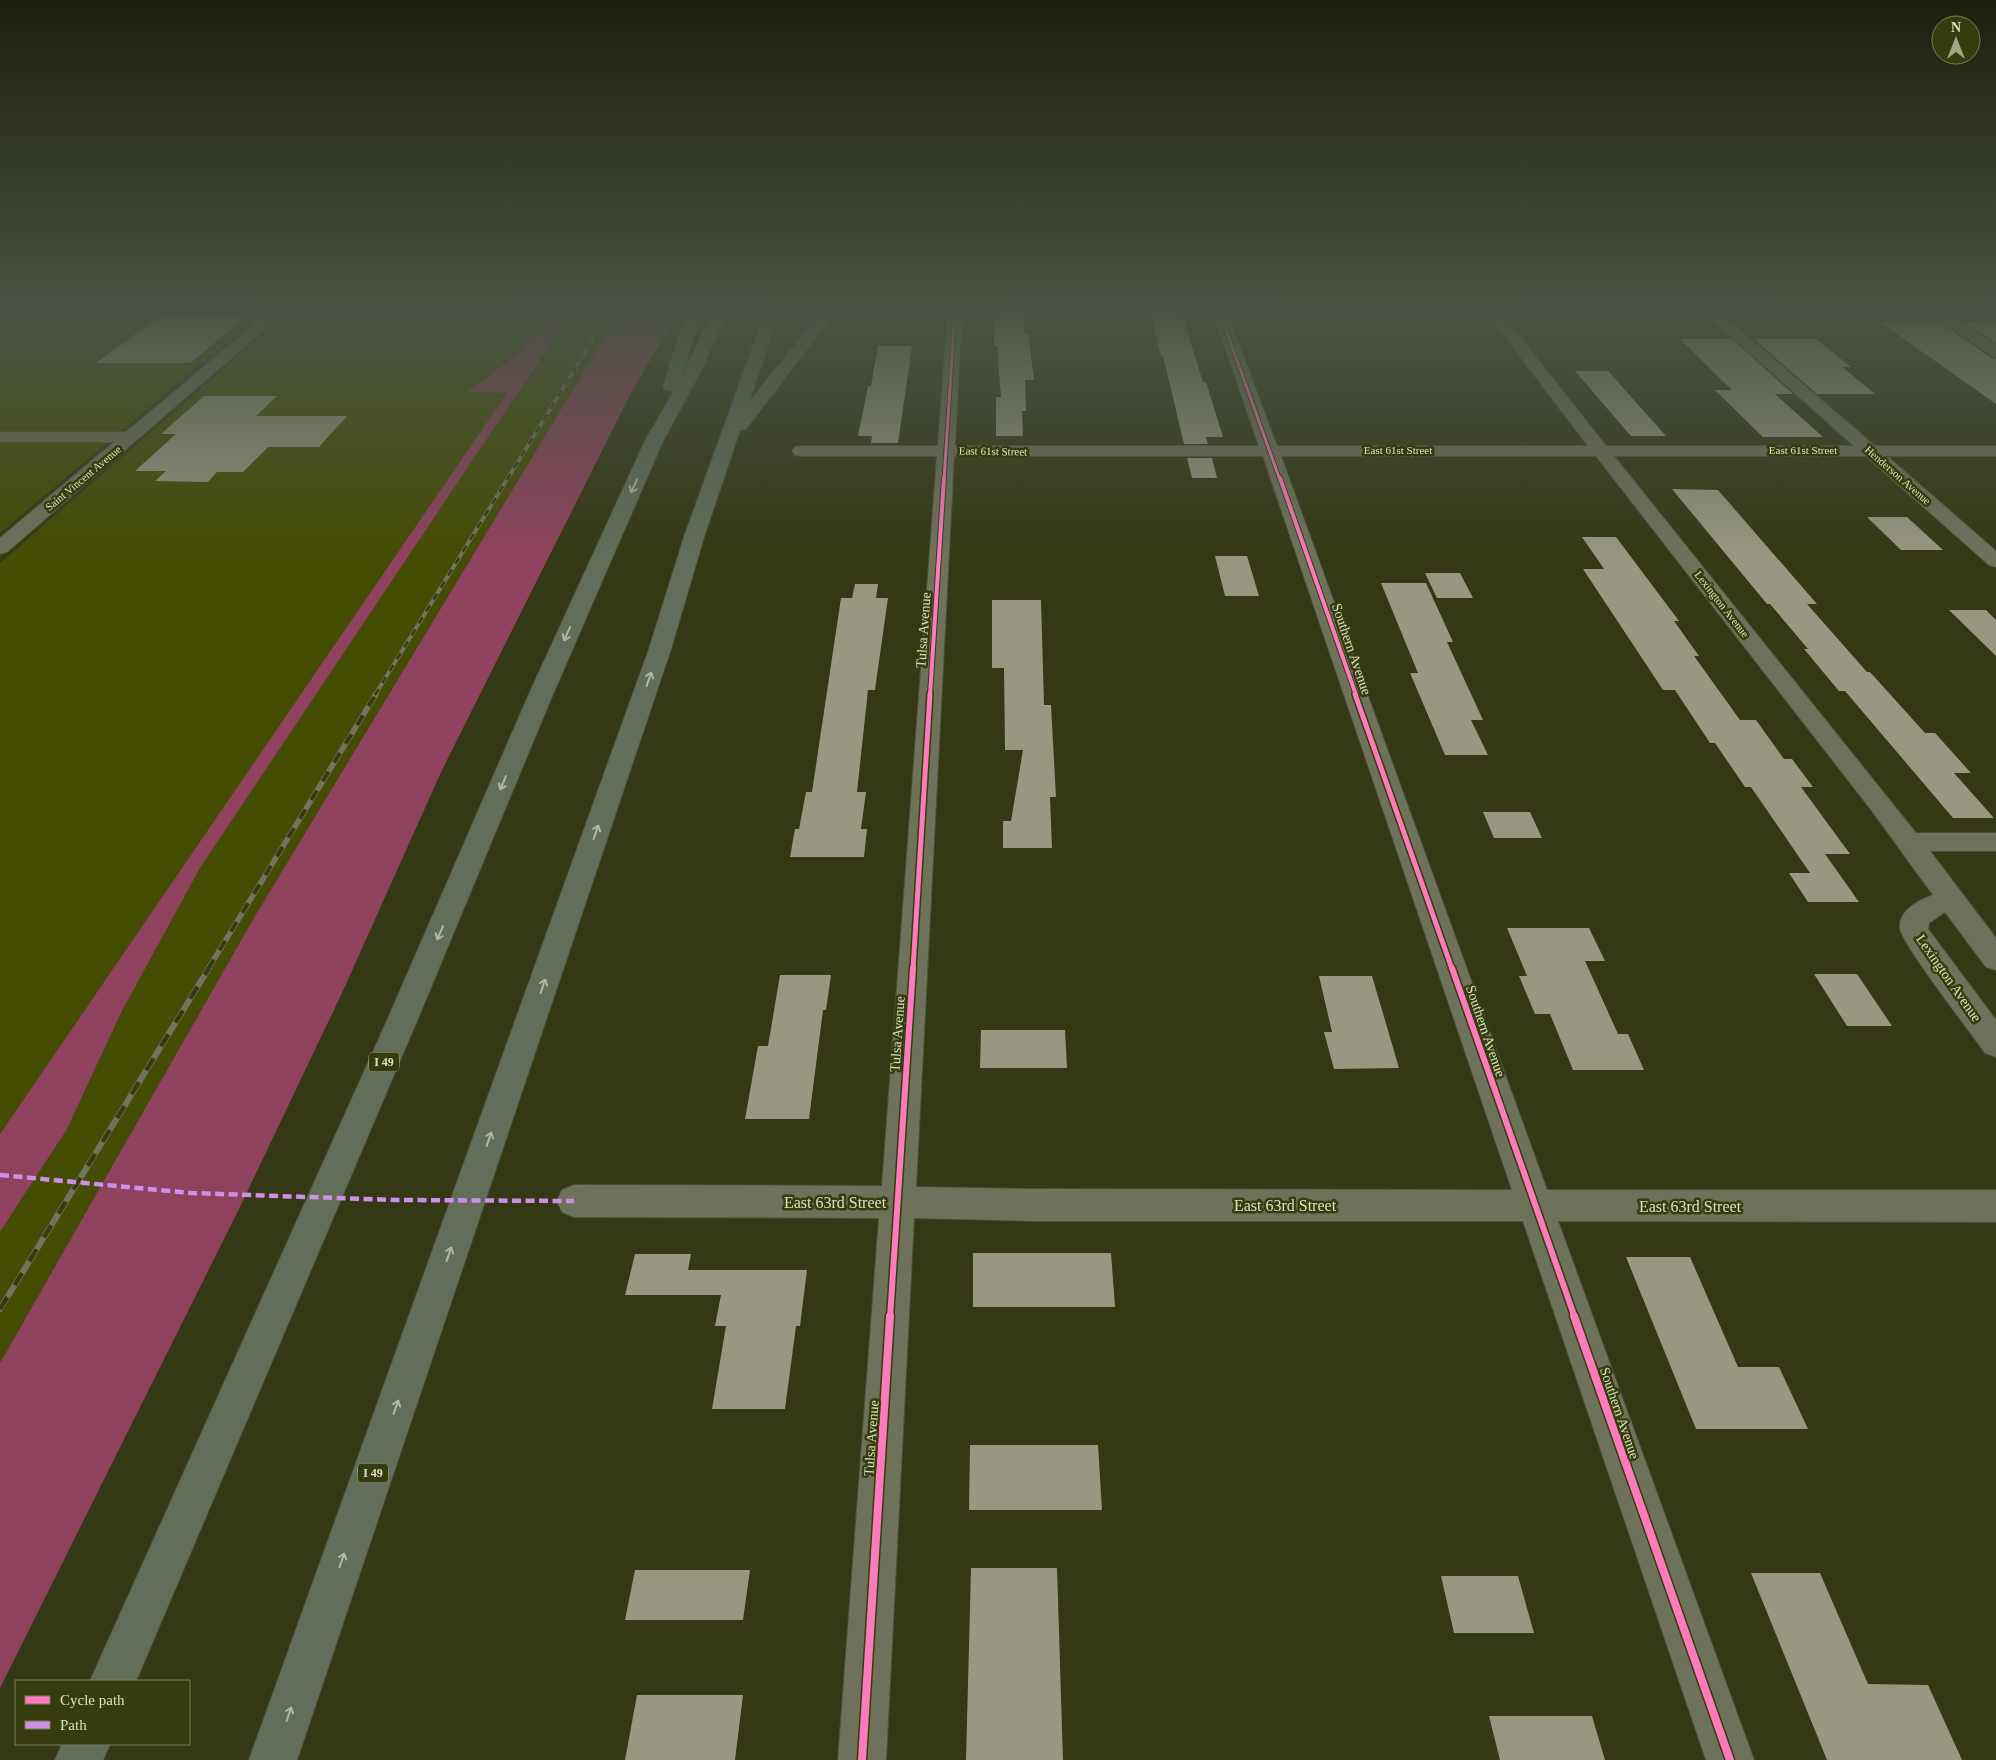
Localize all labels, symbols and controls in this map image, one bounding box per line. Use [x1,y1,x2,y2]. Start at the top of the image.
north arrow [1931,15,1981,65]
text: N [1951,20,1961,35]
street label: Saint Vincent Avenue [43,443,123,513]
street label: Henderson Avenue [1863,443,1933,507]
street label: East 61st Street [959,444,1027,458]
street label: East 61st Street [1364,444,1432,456]
street label: East 61st Street [1769,444,1837,456]
one-way arrow [628,478,638,493]
street label: Lexington Avenue [1692,568,1752,640]
street label: Tulsa Avenue [913,592,934,668]
street label: Southern Avenue [1329,601,1374,697]
one-way arrow [562,626,572,641]
one-way arrow [645,671,655,687]
one-way arrow [498,775,507,790]
one-way arrow [592,825,601,841]
one-way arrow [434,925,444,940]
street label: Lexington Avenue [1913,932,1984,1025]
one-way arrow [538,978,548,994]
street label: Southern Avenue [1463,983,1508,1079]
street label: Tulsa Avenue [887,996,908,1072]
road number: I 49 [369,1052,399,1072]
one-way arrow [485,1132,494,1148]
street label: East 63rd Street [784,1194,887,1211]
street label: East 63rd Street [1234,1197,1337,1214]
street label: East 63rd Street [1639,1198,1742,1215]
one-way arrow [445,1246,454,1262]
street label: Southern Avenue [1597,1365,1642,1461]
one-way arrow [392,1400,401,1415]
street label: Tulsa Avenue [861,1400,882,1476]
road number: I 49 [358,1464,388,1482]
one-way arrow [338,1553,347,1569]
legend [15,1680,190,1745]
text: Cycle path [60,1692,125,1708]
one-way arrow [285,1707,294,1722]
text: Path [60,1717,87,1733]

